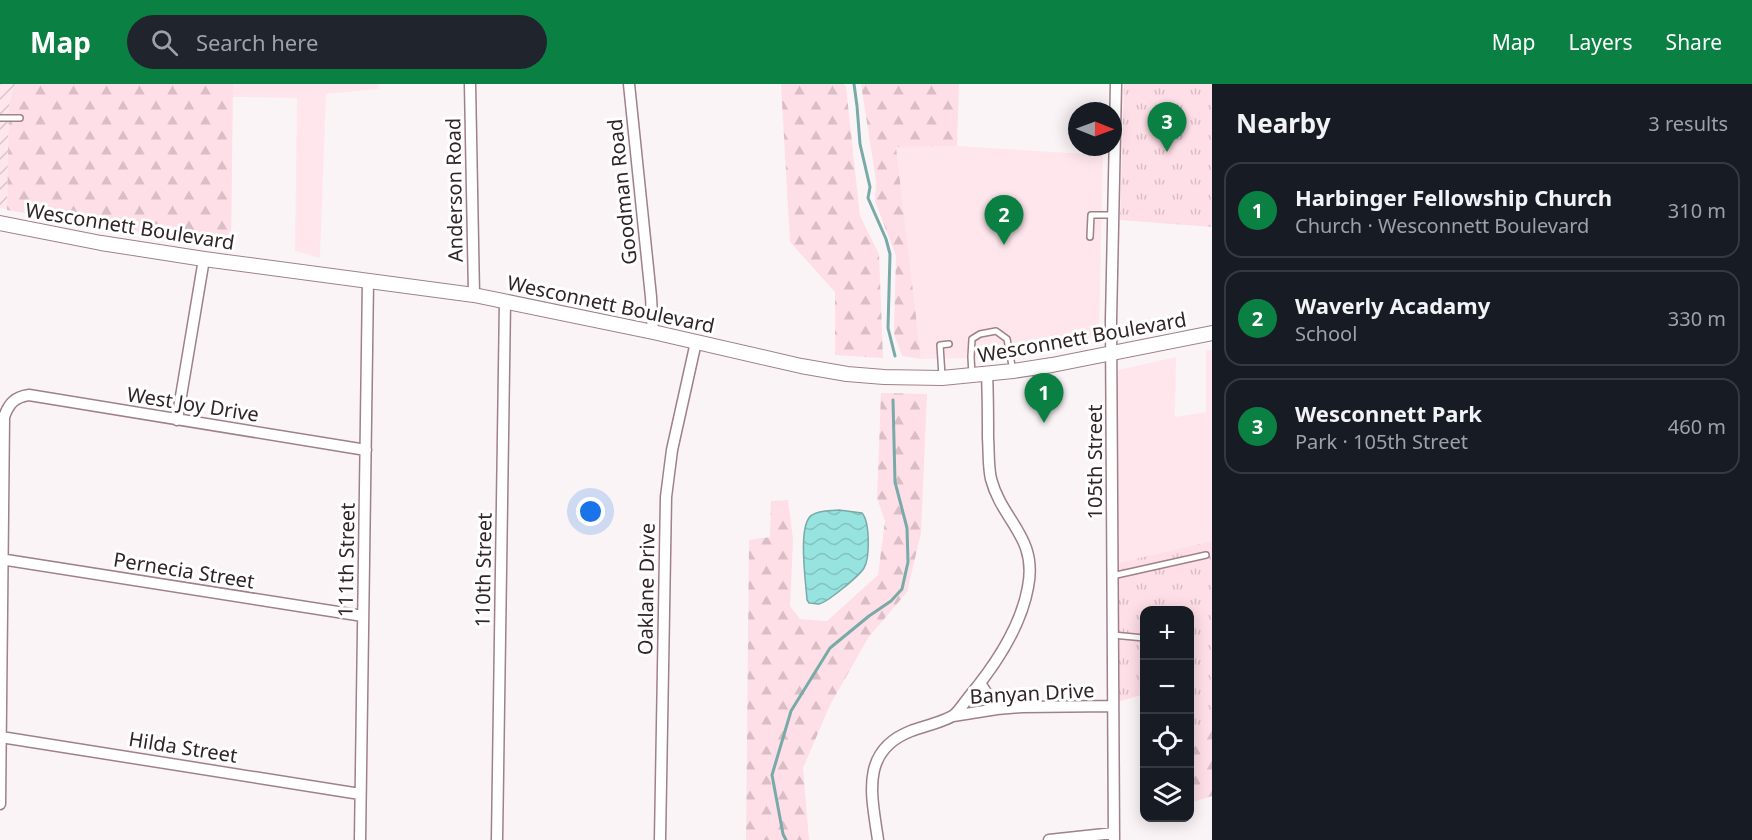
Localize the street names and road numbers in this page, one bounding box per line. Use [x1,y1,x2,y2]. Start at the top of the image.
street label: Anderson Road [439,118,469,262]
street label: Goodman Road [601,118,643,266]
street label: Wesconnett Boulevard [23,196,237,256]
street label: Wesconnett Boulevard [505,269,717,339]
street label: Wesconnett Boulevard [976,305,1188,369]
street label: West Joy Drive [125,380,261,428]
street label: 105th Street [1081,405,1108,519]
street label: 111th Street [331,502,361,618]
street label: 110th Street [468,512,498,628]
street label: Oaklane Drive [631,523,661,655]
street label: Pernecia Street [112,546,256,594]
street label: Banyan Drive [969,676,1095,710]
street label: Hilda Street [127,725,239,769]

